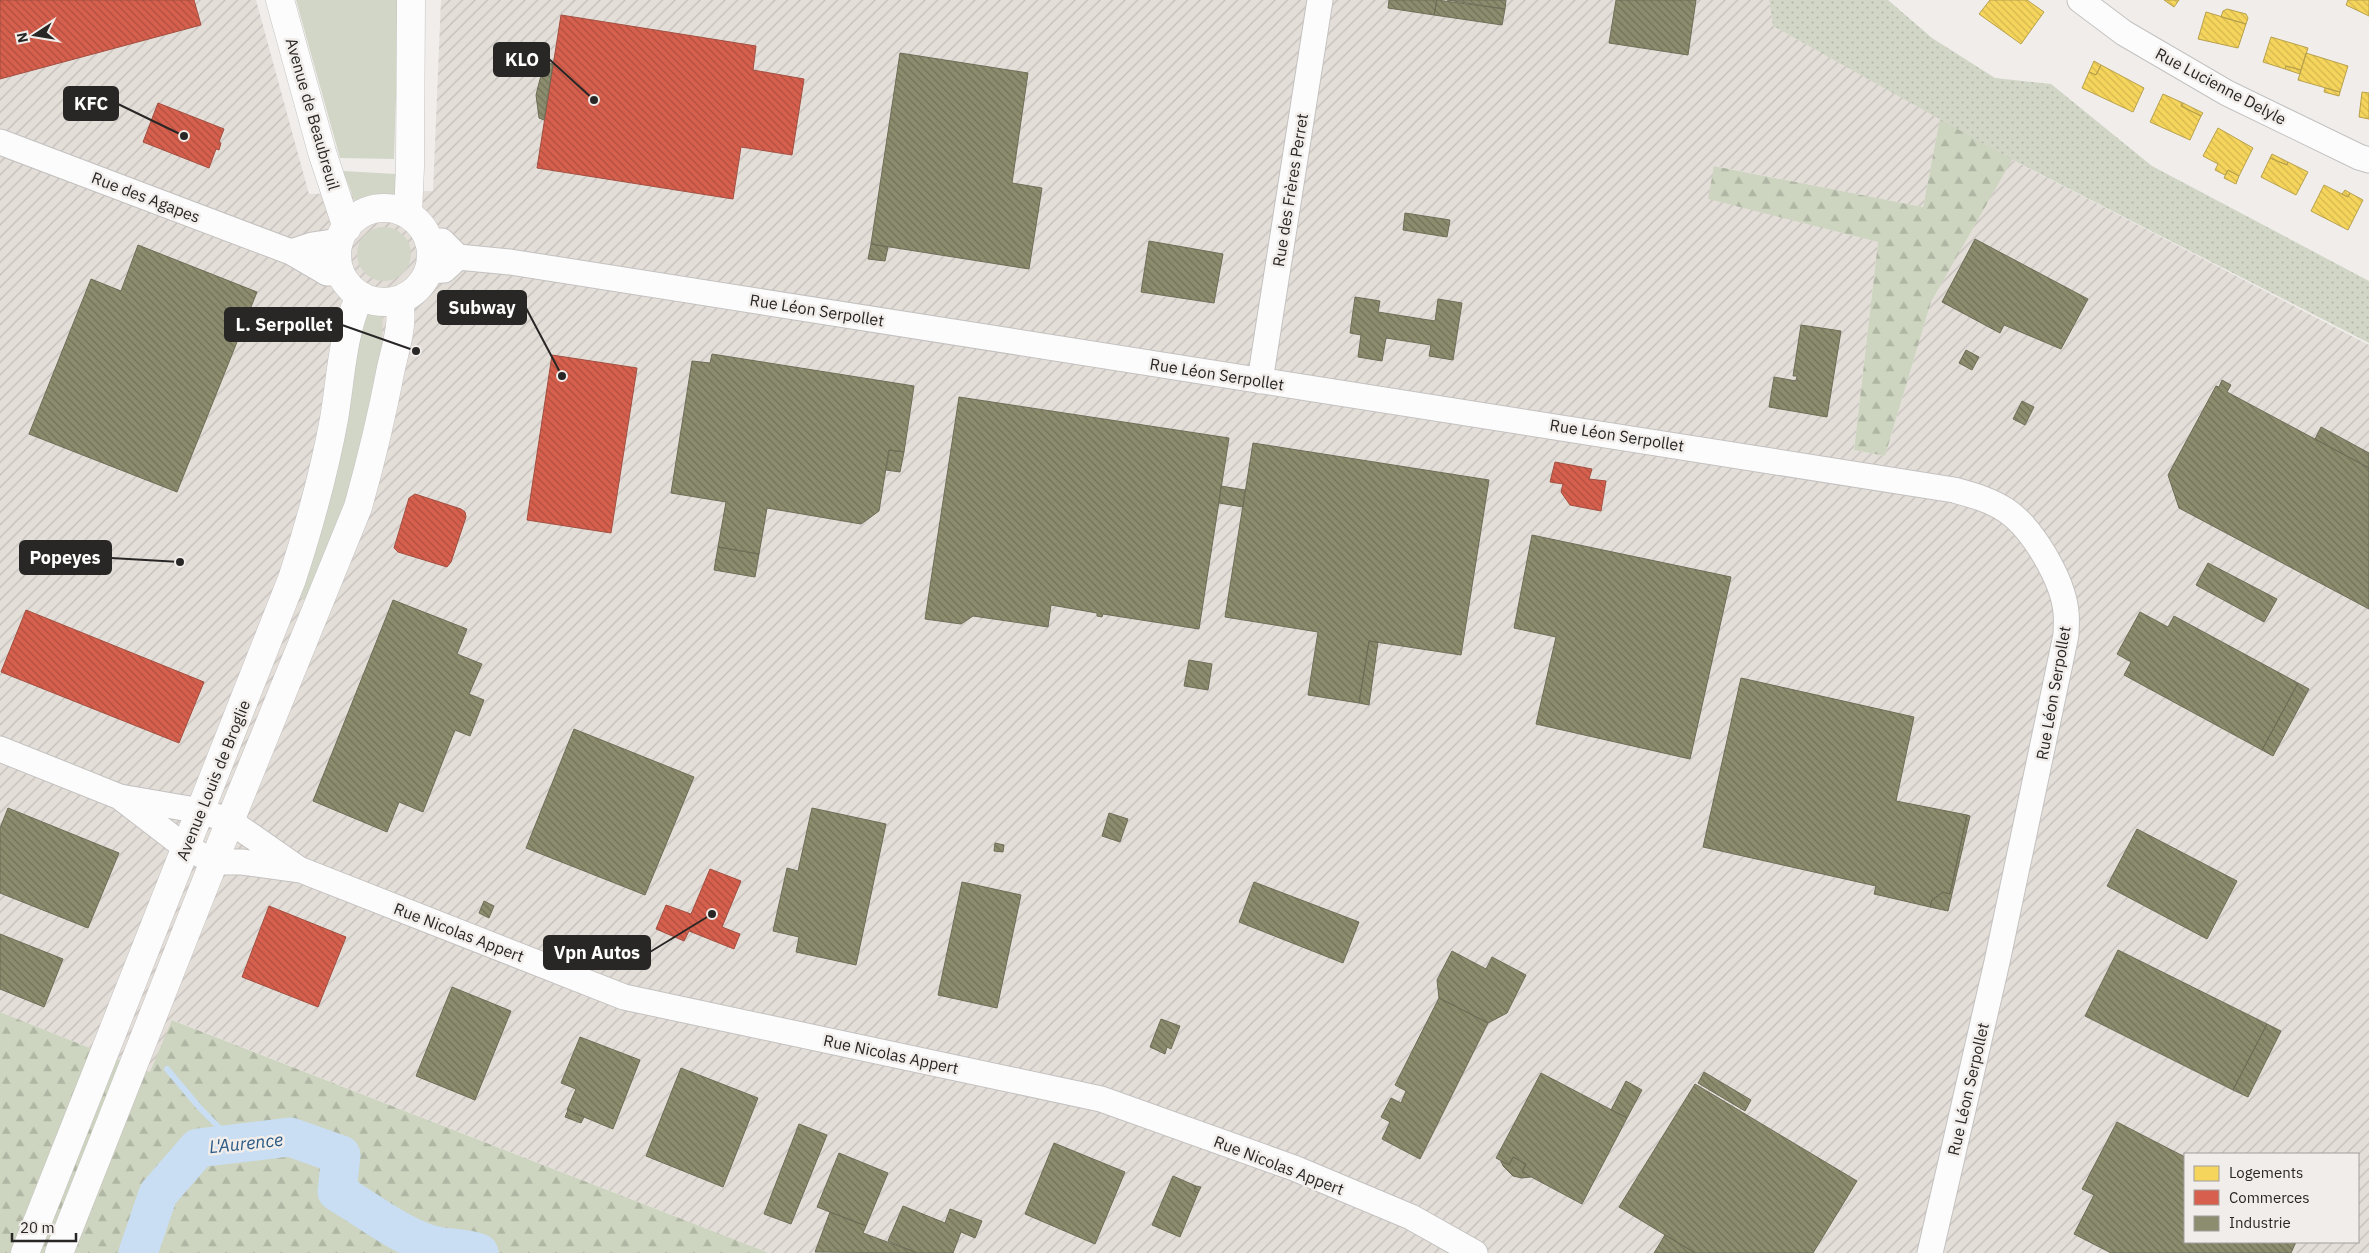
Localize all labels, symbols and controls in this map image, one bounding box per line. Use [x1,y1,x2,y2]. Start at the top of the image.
north arrow [10,10,60,60]
text: N [12,31,32,45]
street label: Avenue de Beaubreuil [282,36,344,192]
callout: KLO [494,43,549,76]
street label: Rue Lucienne Delyle [2152,43,2290,129]
text: KLO [505,48,539,71]
callout: KFC [64,87,118,120]
text: KFC [74,92,108,115]
street label: Rue des Frères Perret [1268,112,1312,268]
street label: Rue des Agapes [89,167,203,227]
street label: Rue Léon Serpollet [748,290,886,330]
callout: Subway [438,291,526,324]
text: Subway [448,296,516,319]
callout: L. Serpollet [225,308,342,341]
text: L. Serpollet [235,313,333,336]
street label: Rue Léon Serpollet [1148,354,1286,394]
street label: Rue Léon Serpollet [1548,415,1686,455]
callout: Popeyes [20,541,111,574]
text: Popeyes [29,546,101,569]
street label: Rue Léon Serpollet [2031,625,2075,761]
street label: Avenue Louis de Broglie [172,697,254,863]
street label: Rue Nicolas Appert [391,898,527,966]
callout: Vpn Autos [544,936,650,969]
text: Vpn Autos [554,941,640,964]
street label: Rue Léon Serpollet [1943,1021,1993,1157]
street label: Rue Nicolas Appert [822,1030,960,1078]
water label: L'Aurence [208,1128,284,1158]
street label: Rue Nicolas Appert [1211,1131,1347,1199]
legend [2184,1153,2359,1243]
text: Logements [2229,1163,2303,1182]
text: Commerces [2229,1188,2310,1207]
scale bar [12,1210,76,1242]
text: Industrie [2229,1213,2291,1232]
text: 20 m [20,1218,55,1237]

